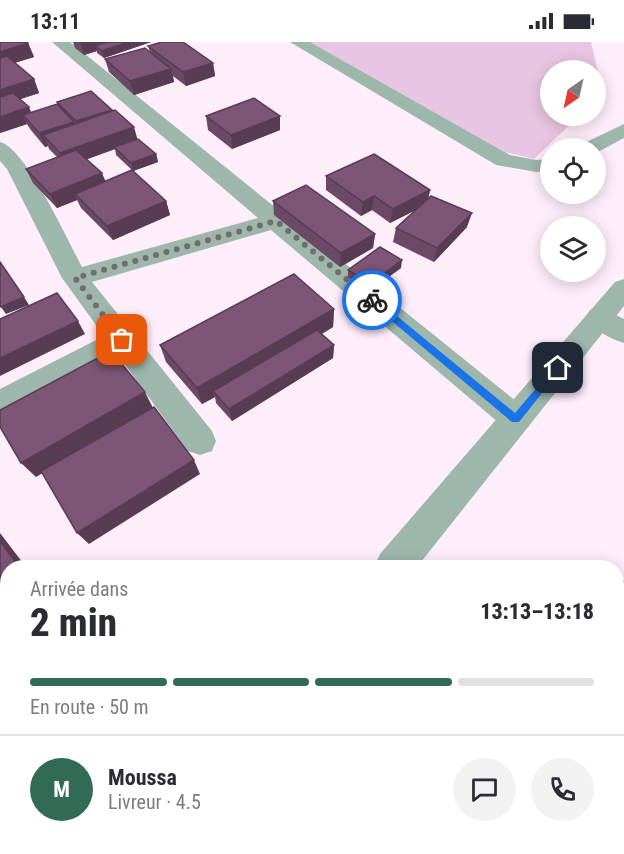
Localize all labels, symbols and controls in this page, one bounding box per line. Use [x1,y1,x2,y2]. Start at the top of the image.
text: 13:11 [30,9,81,34]
north arrow [540,60,606,126]
map controls [540,60,606,282]
button: locate [540,138,606,204]
button: layers [540,216,606,282]
courier [342,270,402,330]
icon: bike [356,284,389,317]
pin [96,314,147,365]
icon: bag [105,323,138,356]
pin [532,342,583,393]
icon: home [541,351,574,384]
text: Arrivée dans [30,577,128,601]
text: 13:13–13:18 [480,599,594,624]
text: 2 min [30,600,117,646]
text: En route · 50 m [30,695,149,719]
button: chat [453,758,516,821]
button: phone [531,758,594,821]
text: Moussa [108,765,177,790]
text: M [53,777,70,802]
text: Livreur · 4.5 [108,790,201,814]

